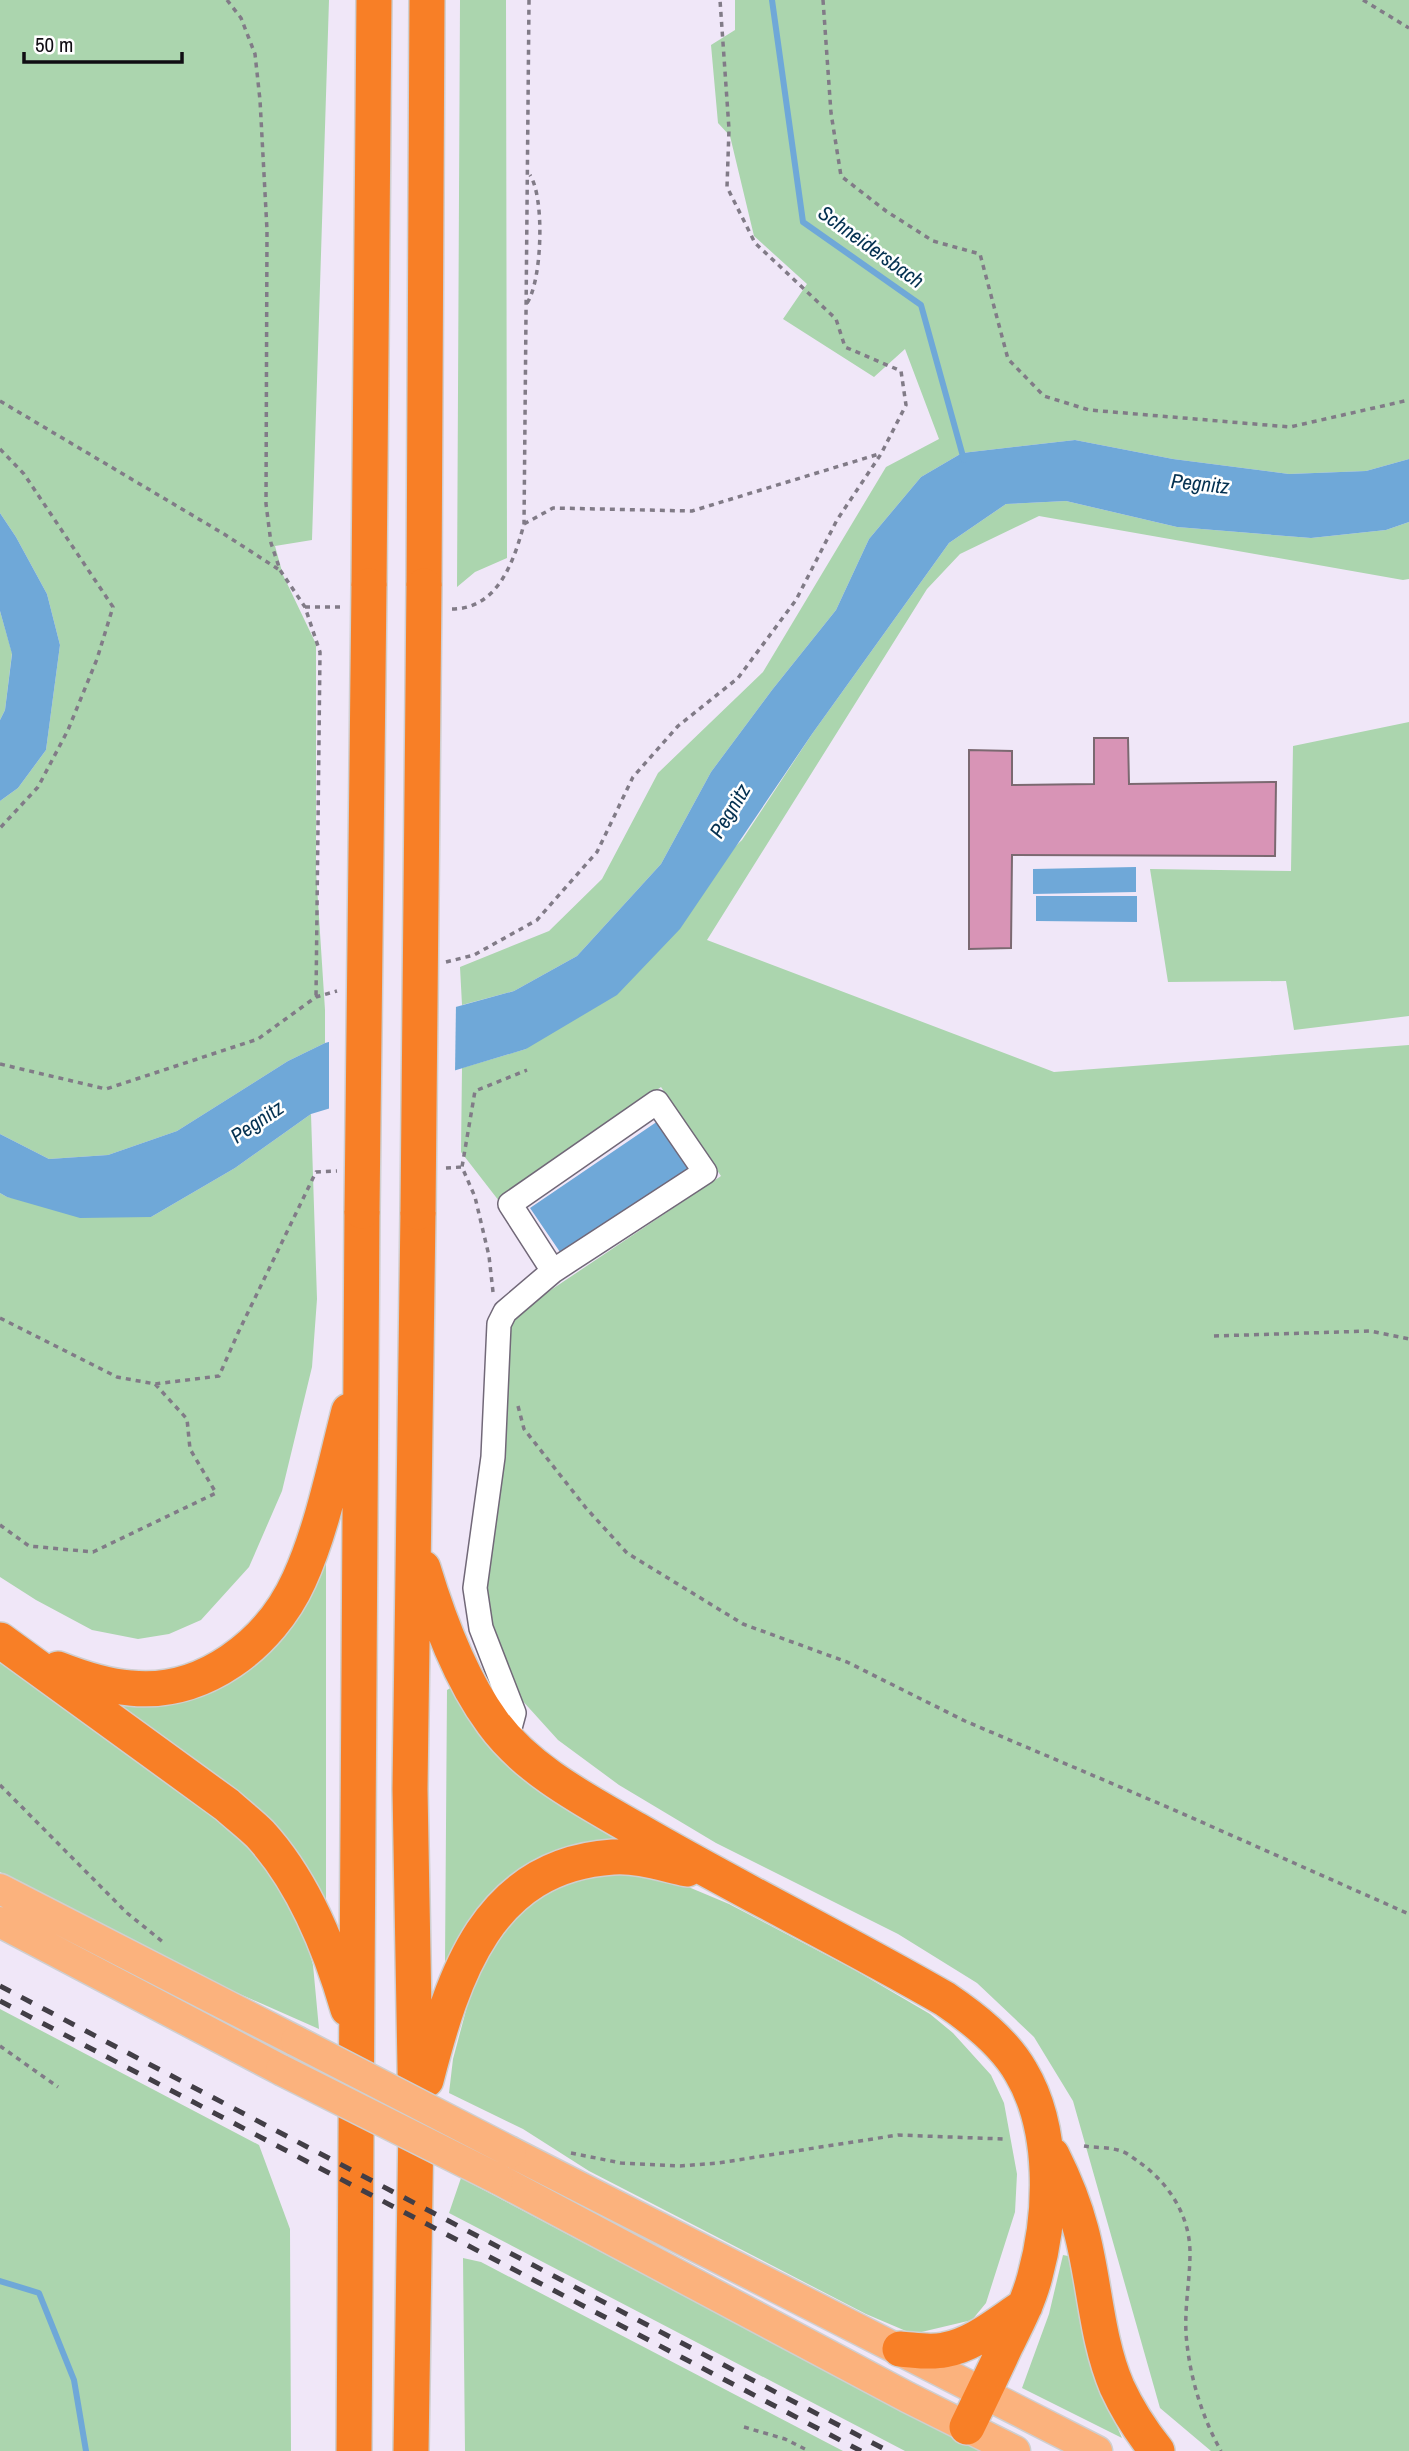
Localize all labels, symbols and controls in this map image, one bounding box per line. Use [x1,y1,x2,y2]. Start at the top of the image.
scale bar [24,21,182,65]
text: 50 m [35,30,73,59]
water label: Schneidersbach [812,198,930,295]
water label: Pegnitz [1169,466,1231,501]
water label: Pegnitz [702,778,757,843]
water label: Pegnitz [224,1093,289,1150]

